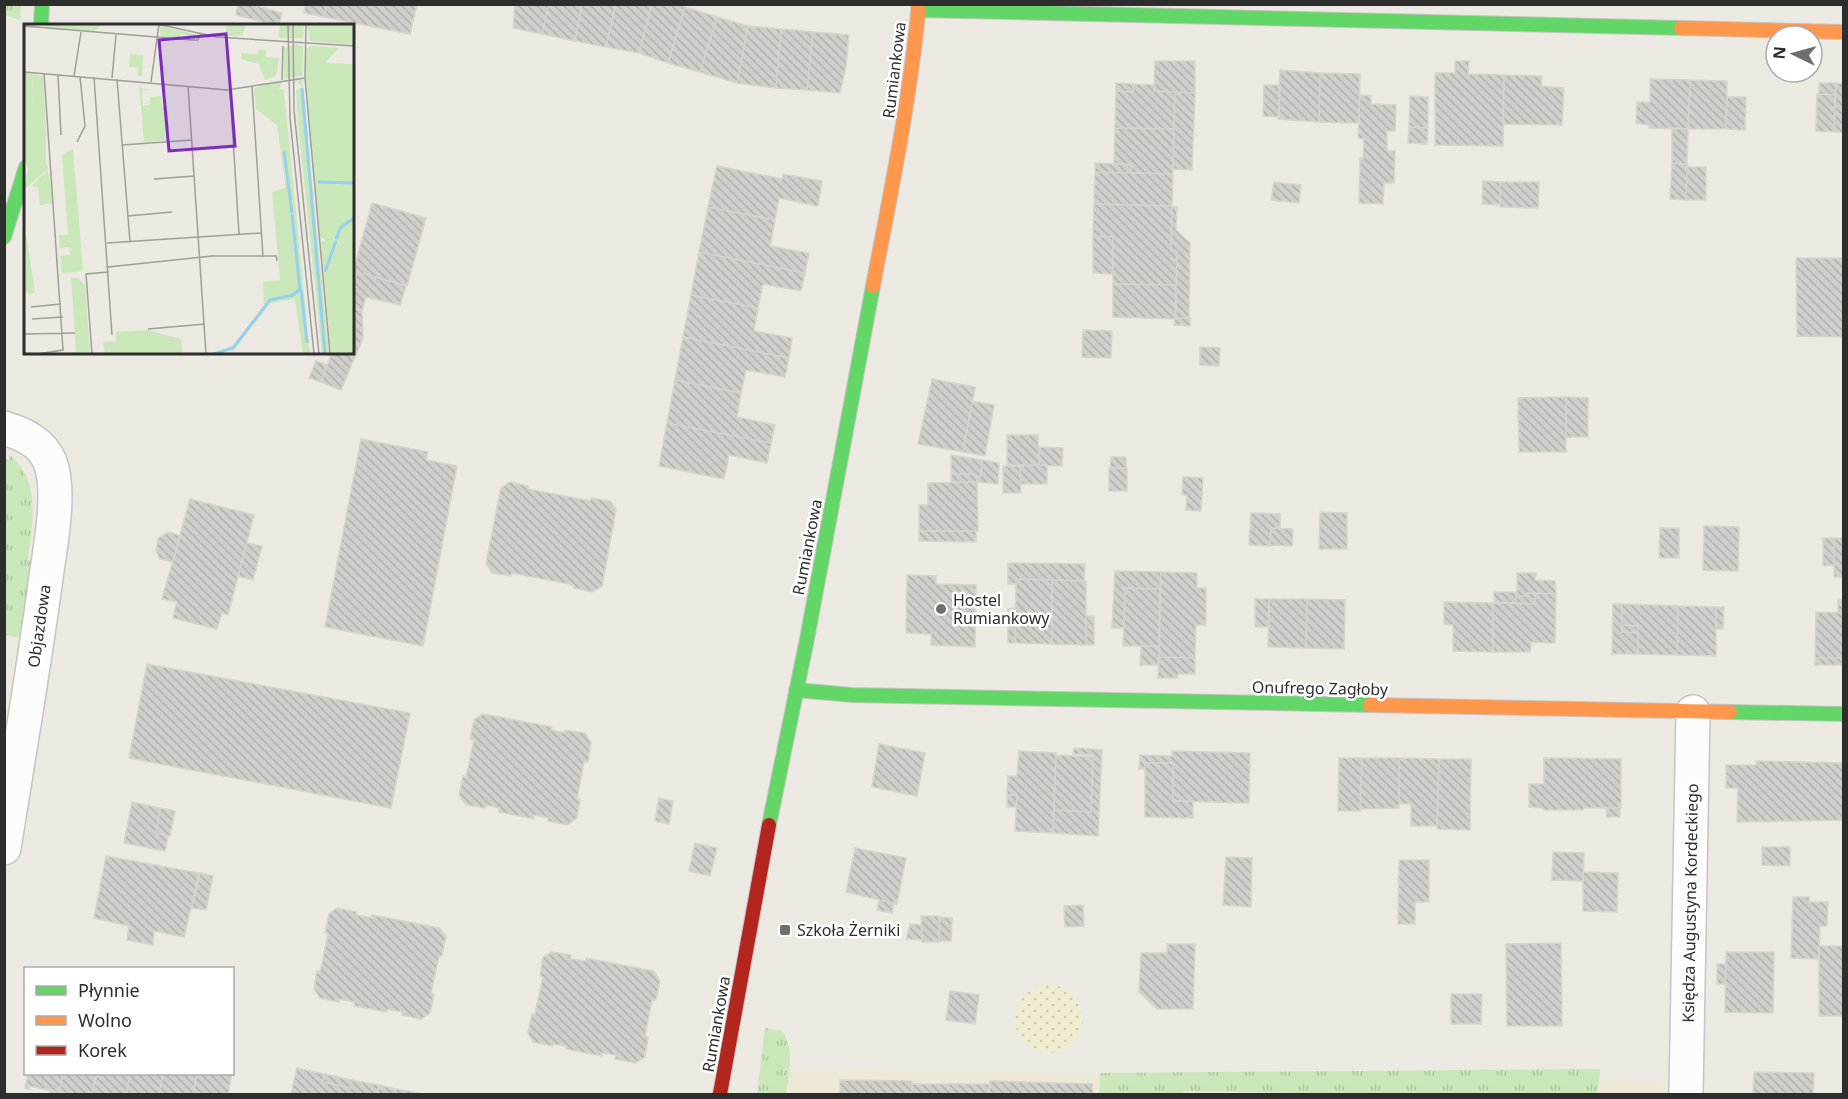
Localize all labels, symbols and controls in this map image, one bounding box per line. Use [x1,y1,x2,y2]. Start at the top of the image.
street label: Rumiankowa [877,20,911,120]
inset map [24,24,354,354]
north arrow [1764,24,1824,84]
text: N [1768,45,1791,60]
street label: Rumiankowa [787,497,827,597]
street label: Objazdowa [22,583,56,669]
place label: Hostel Rumiankowy [953,589,1050,629]
marker: Hostel Rumiankowy [934,602,948,616]
street label: Onufrego Zagłoby [1252,676,1389,700]
street label: Księdza Augustyna Kordeckiego [1677,783,1703,1023]
place label: Szkoła Żerniki [797,919,900,941]
marker: Szkoła Żerniki [778,923,792,937]
legend [24,967,234,1075]
street label: Rumiankowa [697,974,735,1074]
text: Płynnie [78,978,140,1002]
text: Wolno [78,1008,132,1032]
text: Korek [78,1038,127,1062]

